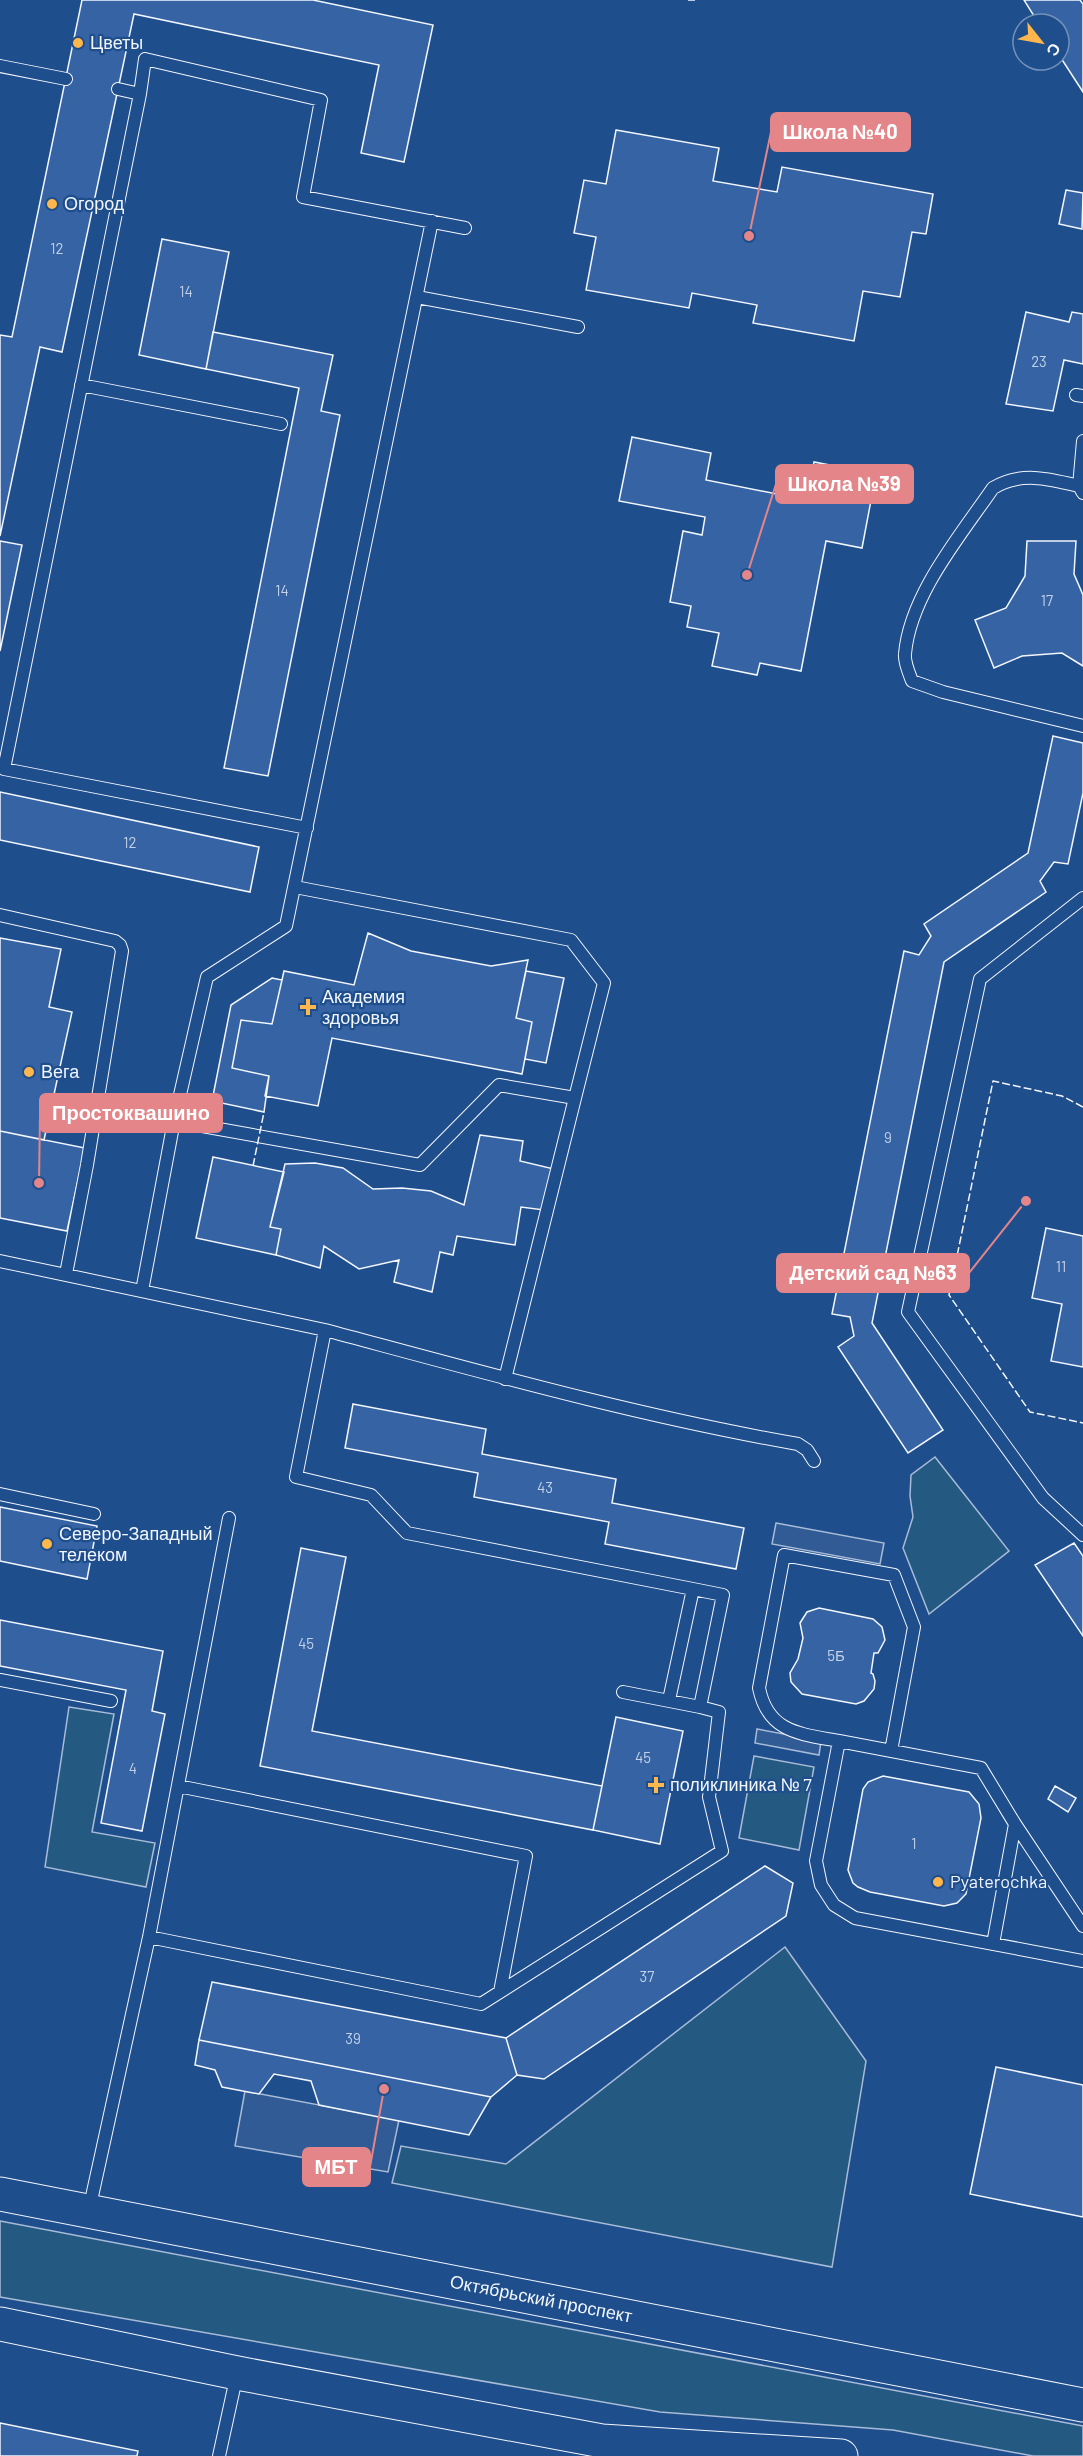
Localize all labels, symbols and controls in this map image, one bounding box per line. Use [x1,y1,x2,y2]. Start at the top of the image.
north arrow [1011,12,1071,72]
place label: Цветы [90,31,143,53]
marker: Цветы [71,36,85,50]
text: С [1043,40,1065,60]
callout: Школа №40 [771,113,910,151]
text: Школа №40 [782,119,898,143]
place label: Огород [64,192,125,214]
marker: Огород [45,197,59,211]
house number: 12 [50,239,64,257]
house number: 14 [179,282,193,300]
house number: 23 [1031,352,1047,370]
callout: Школа №39 [776,465,913,503]
text: Школа №39 [787,471,901,495]
house number: 14 [275,581,289,599]
house number: 17 [1041,591,1053,609]
house number: 12 [123,833,137,851]
place label: Академия здоровья [322,985,405,1028]
marker: Академия здоровья [299,998,317,1016]
place label: Вега [41,1060,80,1082]
marker: Вега [22,1065,36,1079]
callout: Простоквашино [40,1094,222,1132]
text: Простоквашино [52,1100,210,1124]
house number: 9 [884,1128,892,1146]
callout: Детский сад №63 [777,1254,969,1292]
house number: 11 [1056,1257,1066,1275]
text: Детский сад №63 [789,1260,957,1284]
house number: 43 [537,1478,553,1496]
place label: Северо-Западный телеком [59,1522,213,1565]
marker: Северо-Западный телеком [40,1537,54,1551]
house number: 45 [298,1634,314,1652]
house number: 5Б [827,1646,845,1664]
house number: 45 [635,1748,651,1766]
house number: 4 [129,1759,137,1777]
place label: поликлиника № 7 [670,1773,812,1795]
marker: поликлиника № 7 [647,1776,665,1794]
house number: 1 [911,1834,917,1852]
place label: Pyaterochka [950,1870,1047,1892]
marker: Pyaterochka [931,1875,945,1889]
house number: 37 [640,1967,654,1985]
house number: 39 [345,2029,361,2047]
callout: МБТ [303,2148,370,2186]
text: МБТ [315,2154,357,2178]
street label: Октябрьский проспект [448,2270,634,2326]

